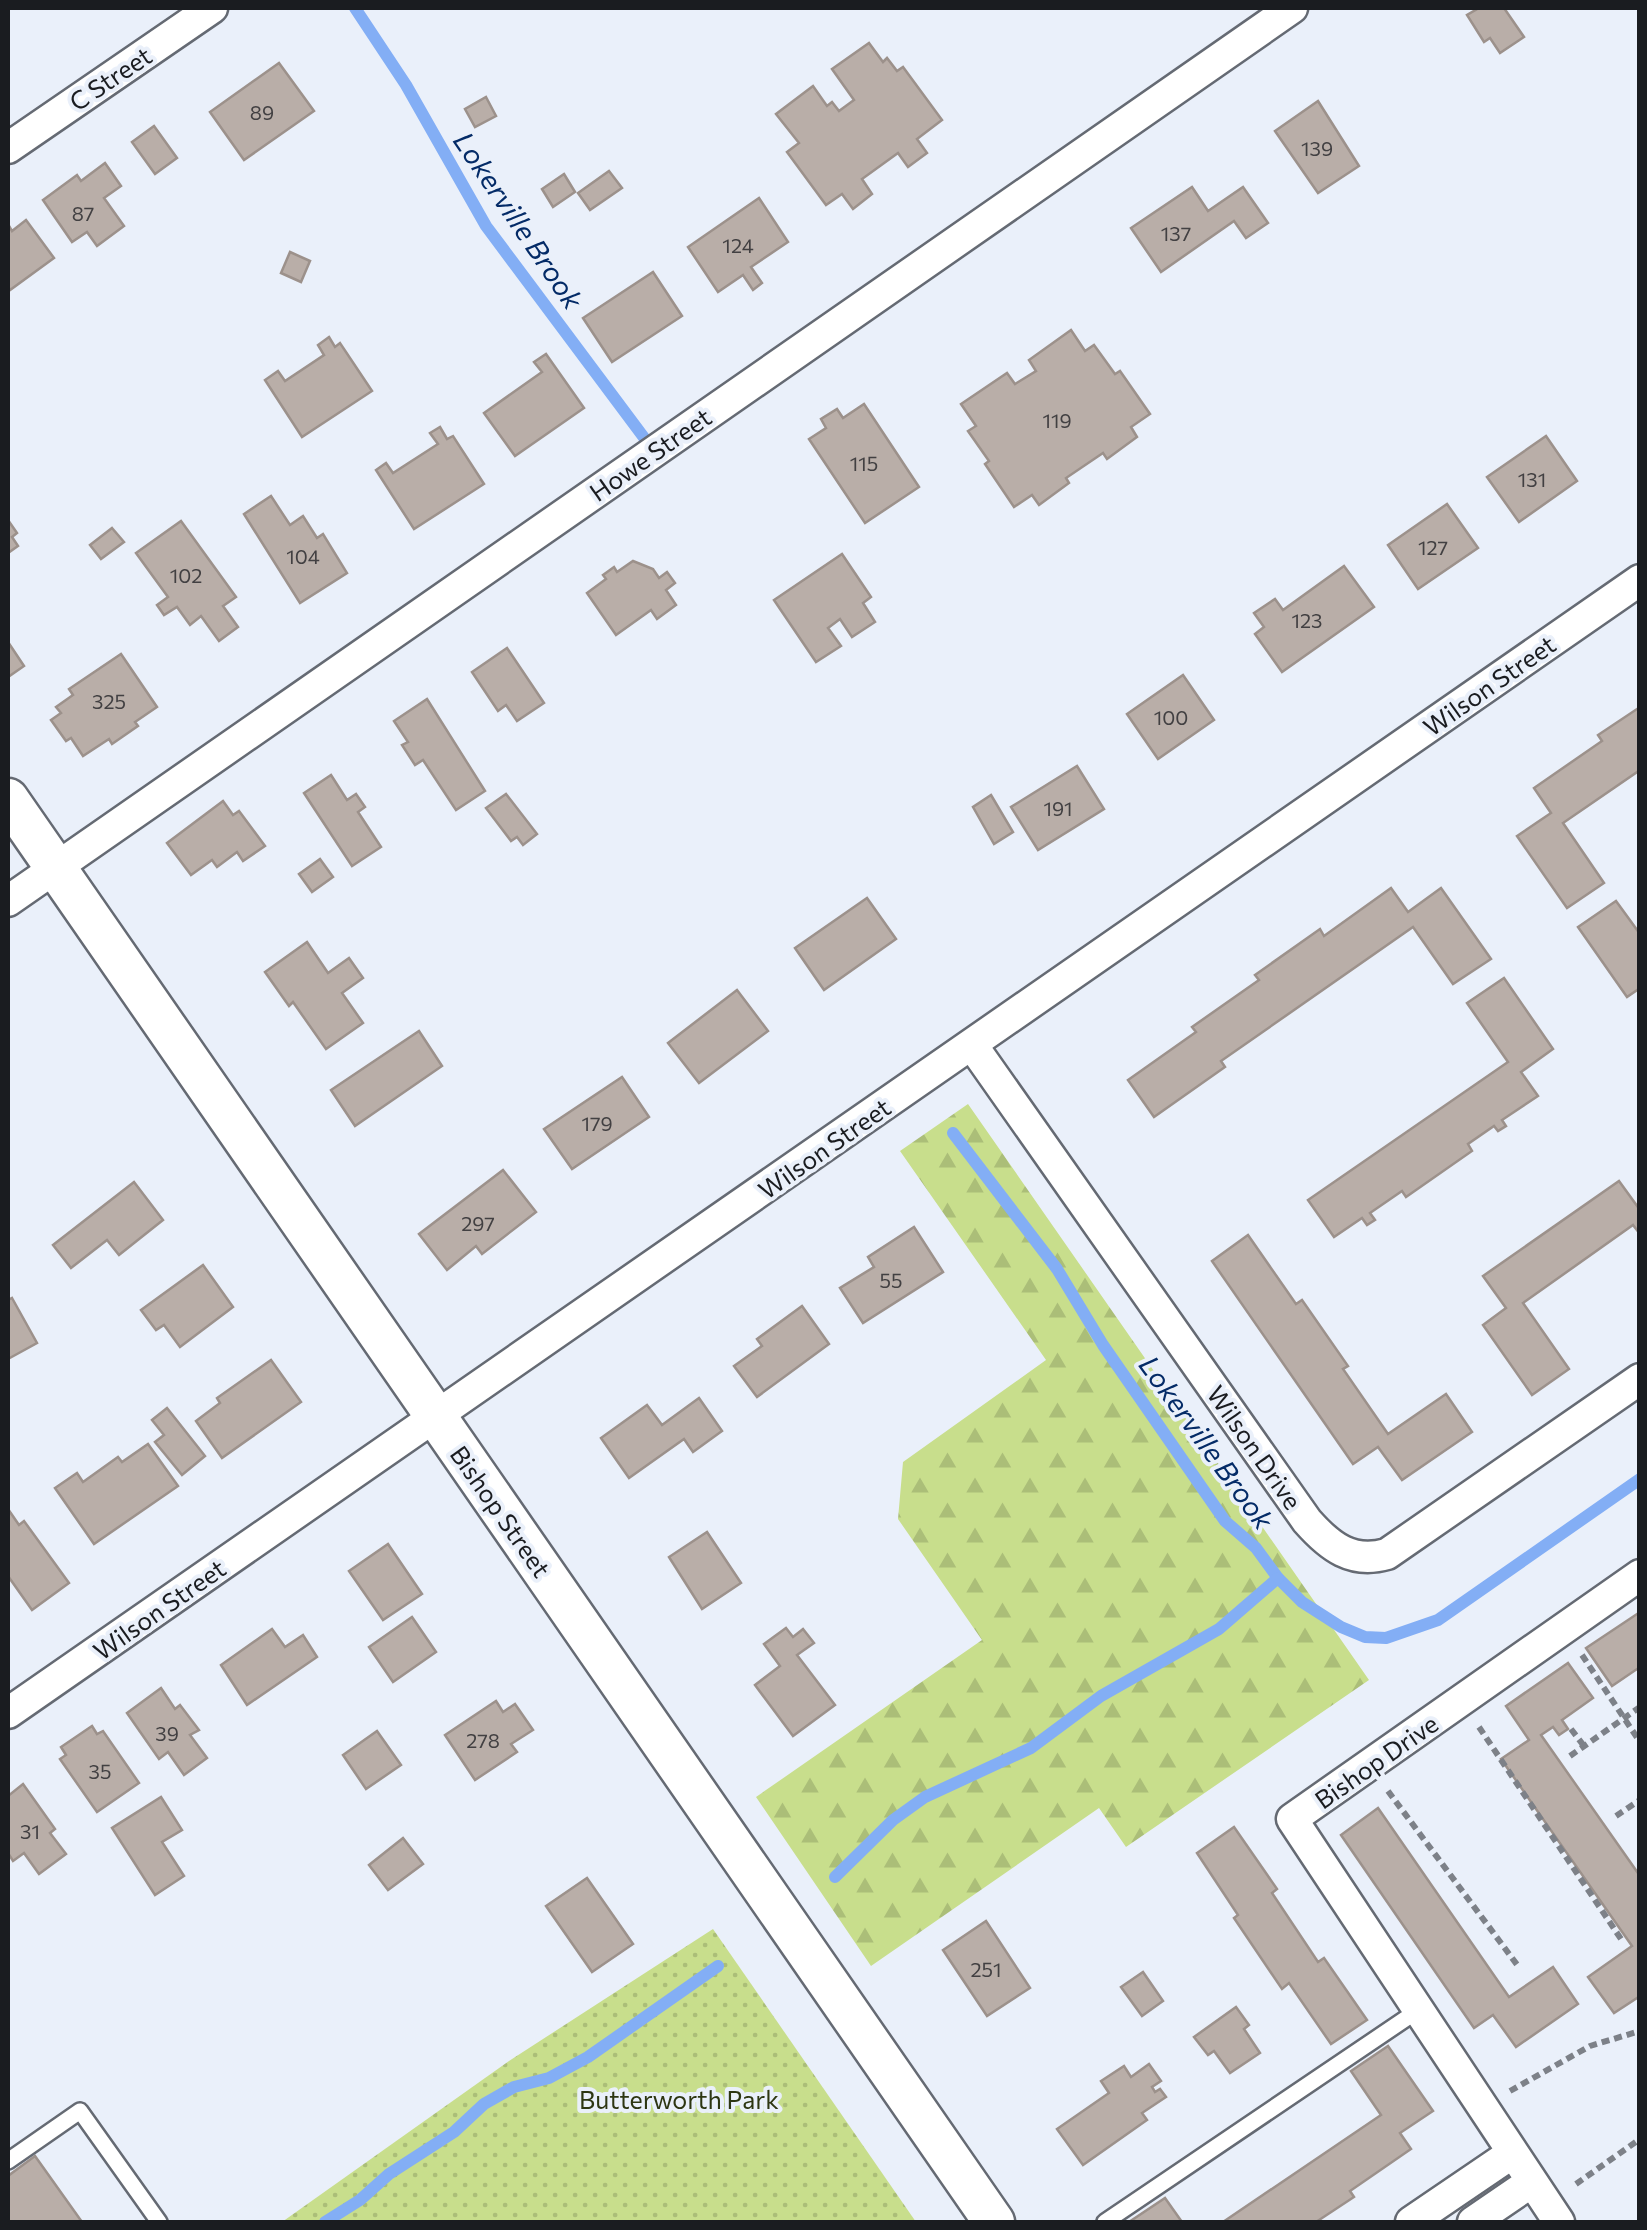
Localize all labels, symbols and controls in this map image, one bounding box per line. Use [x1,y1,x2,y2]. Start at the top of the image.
street label: C Street [63,40,157,116]
house number: 89 [250,100,274,124]
water label: Lokerville Brook [447,125,591,316]
house number: 139 [1301,136,1333,160]
house number: 87 [72,201,94,225]
house number: 137 [1161,221,1191,245]
house number: 124 [722,233,754,257]
street label: Howe Street [583,401,717,507]
house number: 119 [1042,408,1072,432]
house number: 115 [850,451,878,475]
house number: 131 [1518,467,1546,491]
house number: 127 [1418,535,1448,559]
house number: 104 [286,544,320,568]
house number: 102 [170,563,202,587]
house number: 123 [1291,608,1323,632]
street label: Wilson Street [1417,628,1561,742]
house number: 325 [92,689,126,713]
house number: 100 [1154,705,1188,729]
house number: 191 [1043,796,1073,820]
street label: Wilson Street [752,1091,896,1205]
house number: 179 [581,1111,613,1135]
house number: 297 [461,1211,495,1235]
house number: 55 [880,1268,902,1292]
water label: Lokerville Brook [1133,1348,1282,1536]
street label: Wilson Drive [1201,1379,1309,1515]
street label: Bishop Street [445,1440,557,1582]
street label: Wilson Street [87,1552,231,1666]
street label: Bishop Drive [1309,1708,1443,1814]
house number: 39 [155,1721,179,1745]
house number: 278 [466,1728,500,1752]
house number: 35 [89,1759,111,1783]
house number: 31 [20,1819,40,1843]
house number: 251 [970,1957,1002,1981]
park label: Butterworth Park [579,2084,779,2114]

